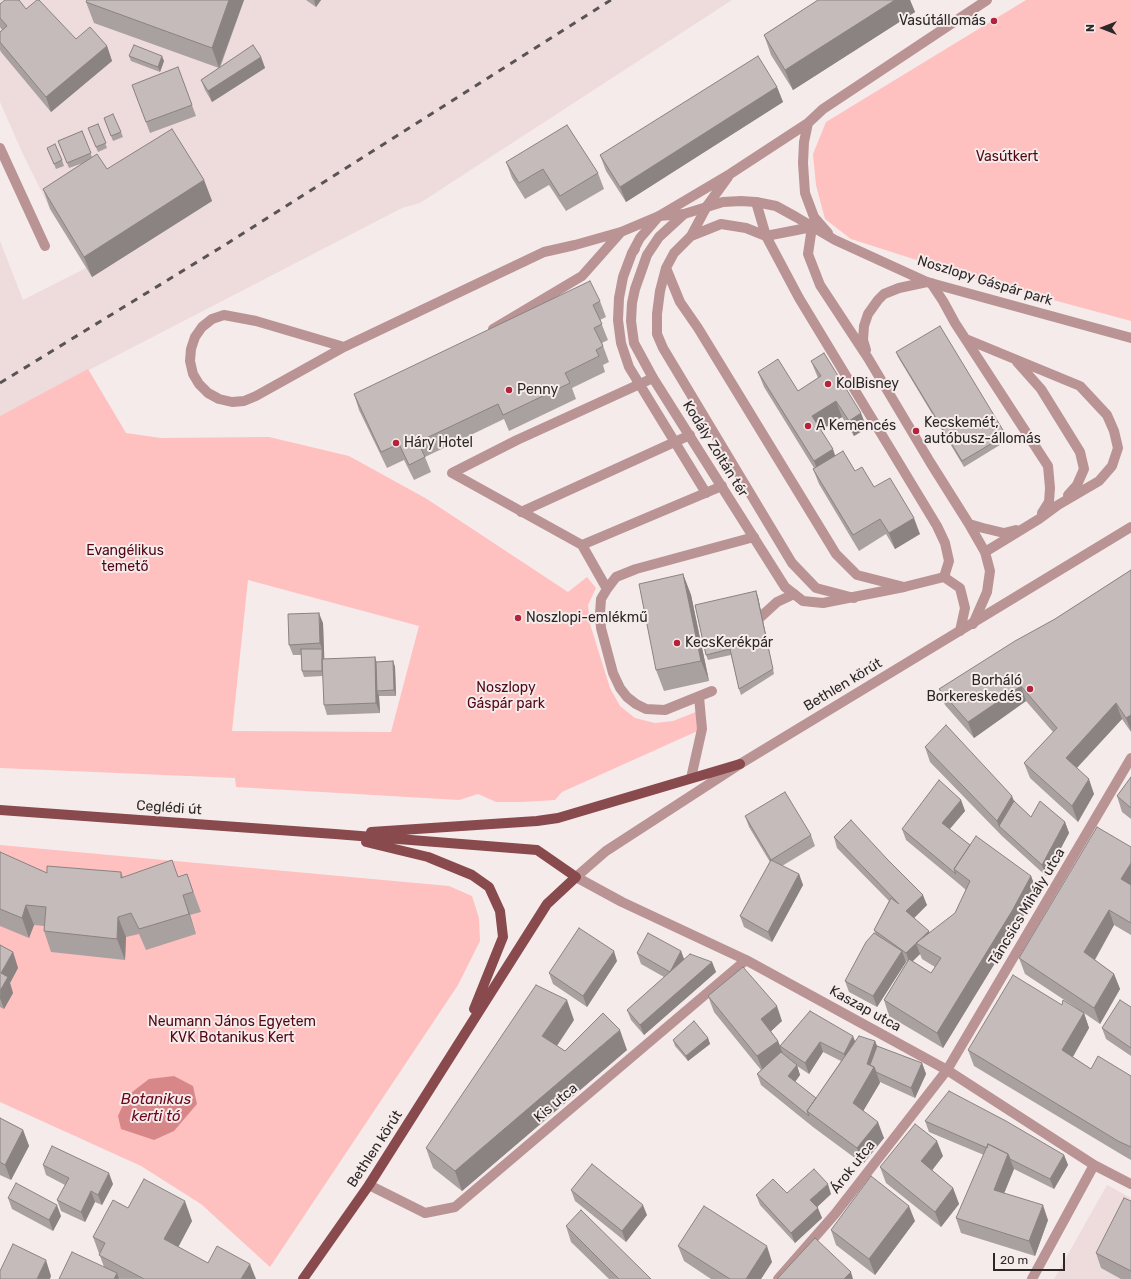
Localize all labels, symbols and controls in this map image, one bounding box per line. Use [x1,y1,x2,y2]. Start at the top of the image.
north arrow [1083,8,1123,48]
place label: Vasútállomás [899,13,986,29]
marker: Vasútállomás [989,16,999,26]
text: N [1084,24,1097,32]
park label: Vasútkert [976,149,1038,165]
street label: Noszlopy Gáspár park [915,252,1055,310]
place label: KolBisney [836,376,899,392]
marker: KolBisney [823,379,833,389]
place label: Penny [517,382,558,398]
marker: Penny [504,385,514,395]
street label: Kodály Zoltán tér [679,398,751,500]
place label: Kecskemét, autóbusz-állomás [924,415,1041,448]
place label: A Kemencés [816,418,896,434]
marker: A Kemencés [803,421,813,431]
marker: Kecskemét, autóbusz-állomás [911,426,921,436]
place label: Háry Hotel [404,435,473,451]
marker: Háry Hotel [391,438,401,448]
park label: Evangélikus temető [86,543,164,576]
place label: Noszlopi-emlékmű [526,610,648,626]
marker: Noszlopi-emlékmű [513,613,523,623]
place label: KecsKerékpár [685,635,773,651]
marker: KecsKerékpár [672,638,682,648]
street label: Bethlen körút [801,655,885,715]
place label: Borháló Borkereskedés [926,673,1022,706]
park label: Noszlopy Gáspár park [467,680,545,712]
marker: Borháló Borkereskedés [1025,684,1035,694]
street label: Ceglédi út [136,797,202,819]
street label: Táncsics Mihály utca [985,845,1069,969]
street label: Kaszap utca [826,982,904,1036]
park label: Neumann János Egyetem KVK Botanikus Kert [148,1014,316,1046]
street label: Kis utca [531,1080,581,1126]
water label: Botanikus kerti tó [121,1091,191,1126]
street label: Bethlen körút [344,1107,406,1191]
street label: Árok utca [827,1137,879,1197]
scale bar [995,1245,1067,1271]
text: 20 m [1000,1253,1028,1267]

